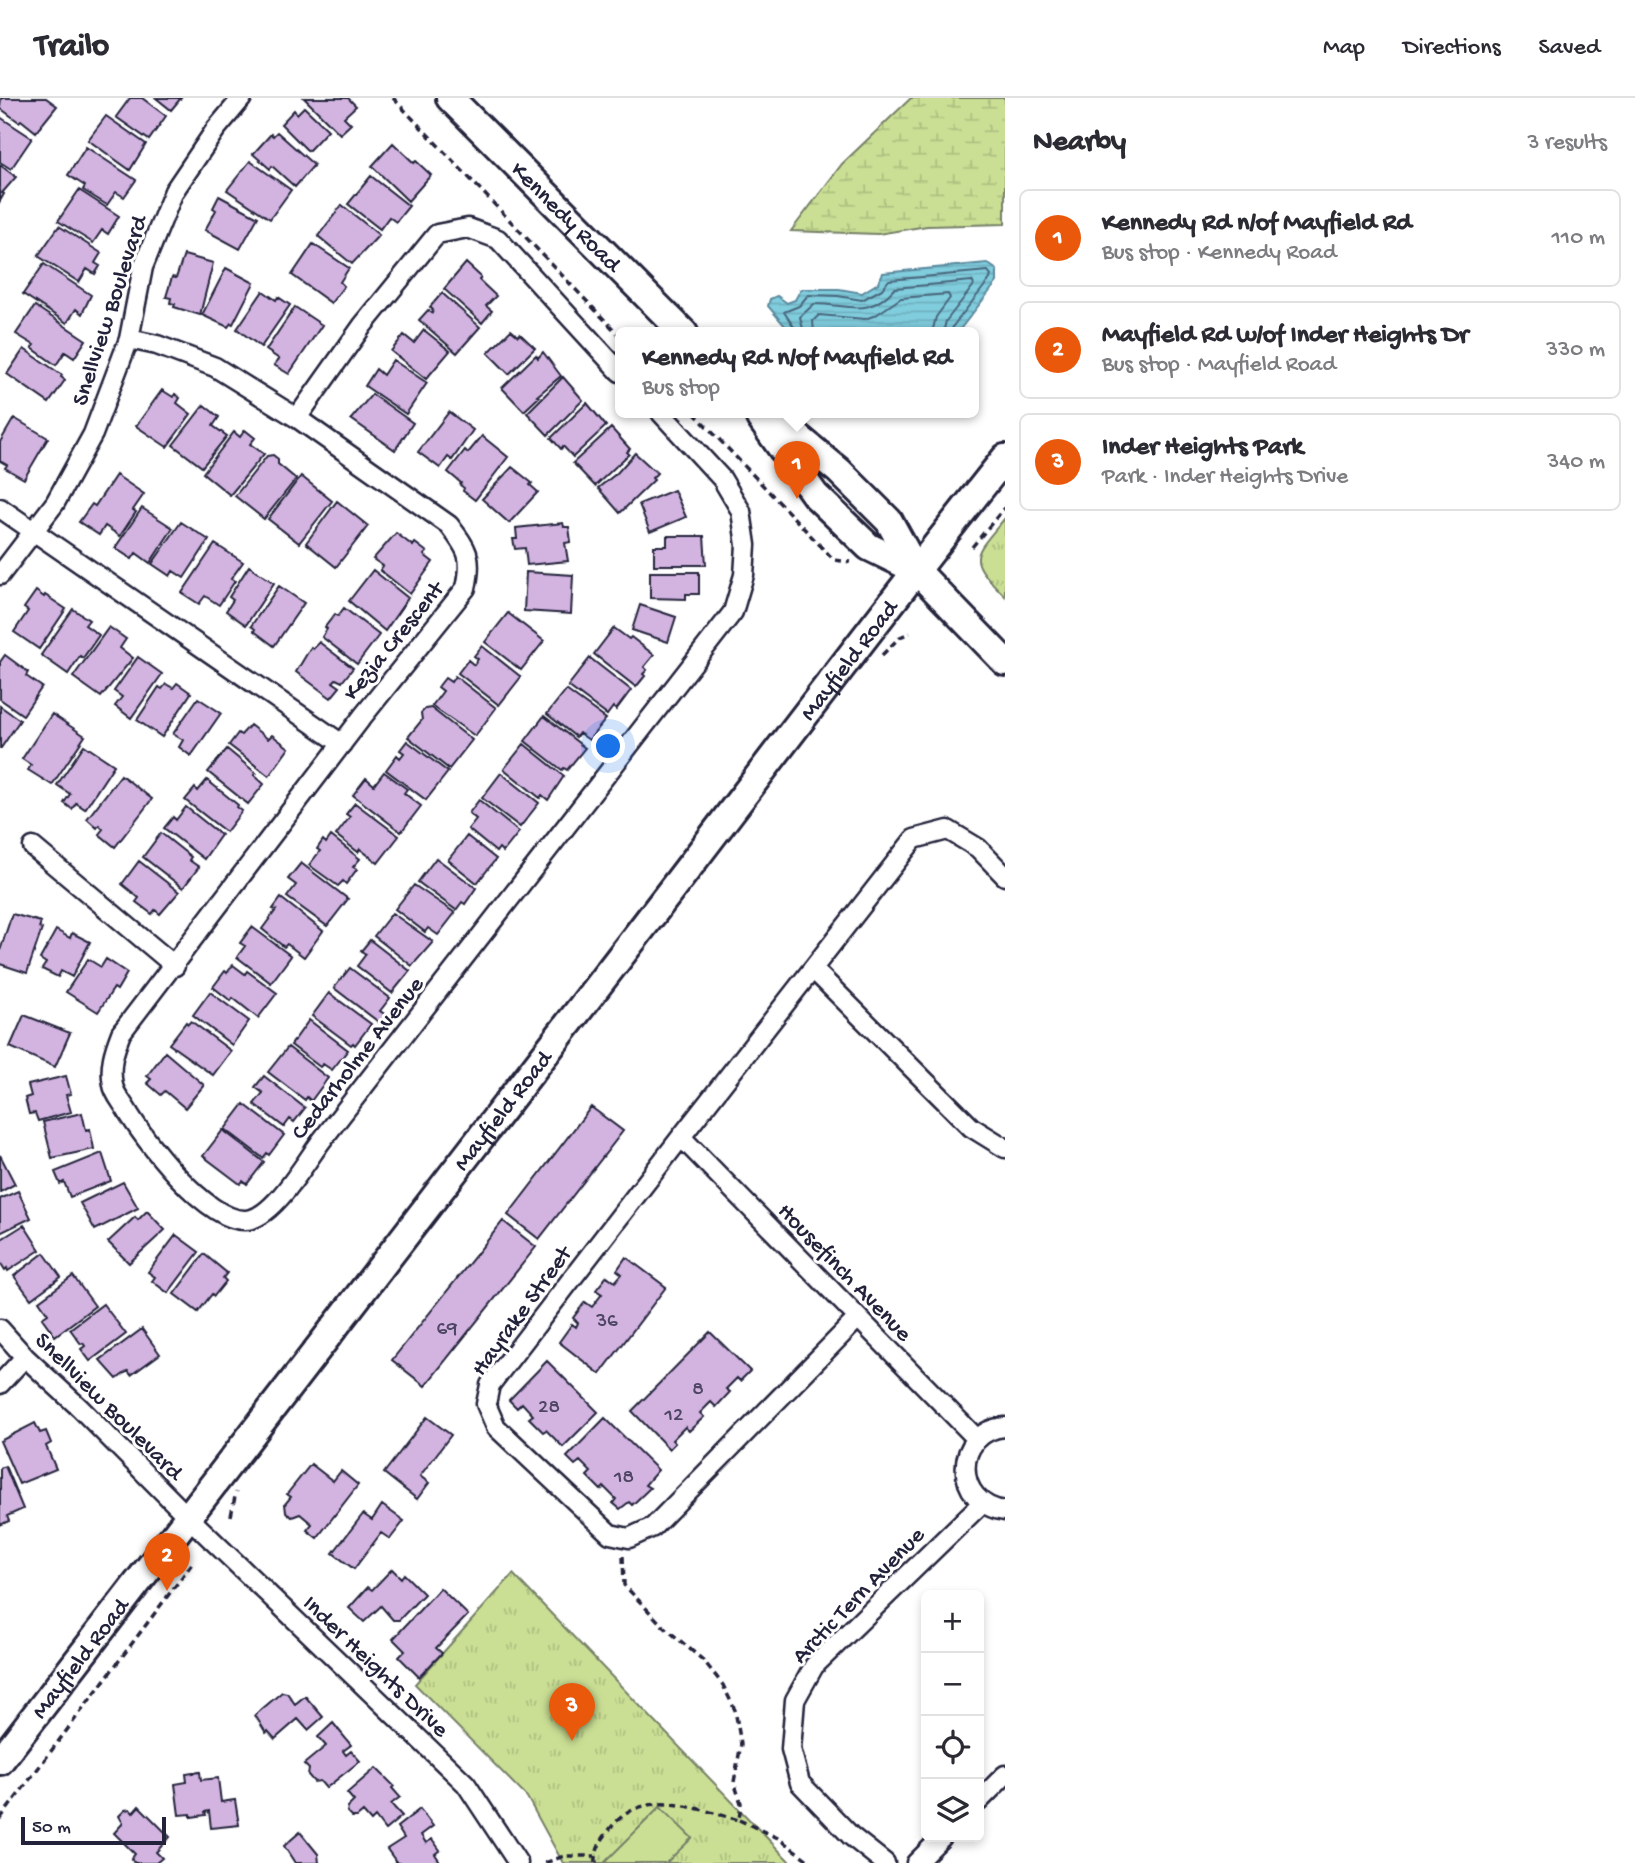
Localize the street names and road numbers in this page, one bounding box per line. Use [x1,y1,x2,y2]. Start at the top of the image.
street label: Kennedy Road [503,157,627,281]
street label: Snellview Boulevard [67,211,156,410]
street label: Kezia Crescent [338,575,453,708]
street label: Mayfield Road [795,594,907,728]
street label: Cedarholme Avenue [286,971,432,1147]
street label: Mayfield Road [449,1045,561,1178]
street label: Housefinch Avenue [770,1198,917,1349]
street label: Hayrake Street [466,1240,581,1383]
street label: Snellview Boulevard [27,1327,189,1489]
street label: Arctic Tern Avenue [787,1522,933,1671]
street label: Inder Heights Drive [295,1590,454,1745]
street label: Mayfield Road [26,1592,138,1726]

